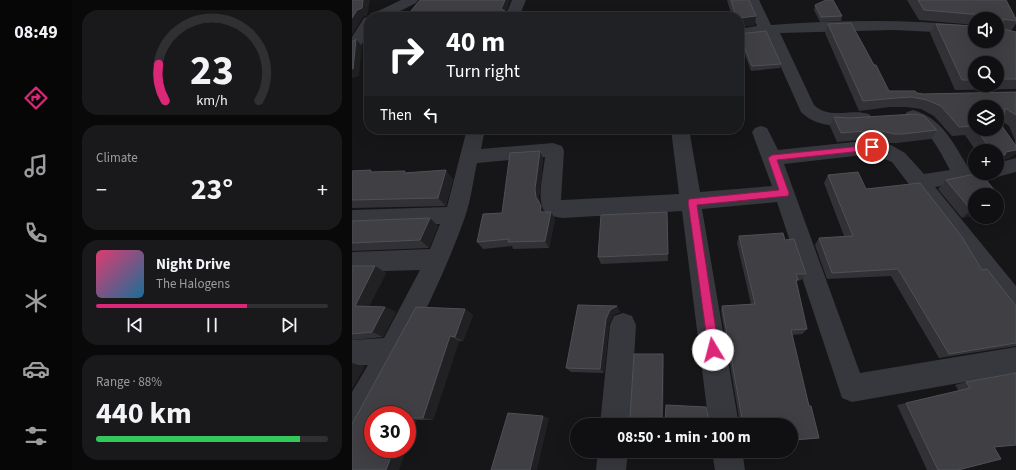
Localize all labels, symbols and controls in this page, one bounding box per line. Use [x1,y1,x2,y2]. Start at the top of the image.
map controls [968,12,1004,224]
button: sound [968,12,1004,48]
text: 08:49 [14,20,58,45]
text: 40 m [446,22,505,62]
icon: right [380,28,432,80]
text: 23 [190,40,234,100]
button: search [968,56,1004,92]
text: Turn right [446,59,520,84]
icon: directions [22,84,50,112]
text: km/h [196,89,228,110]
button: layers [968,100,1004,136]
icon: left [420,104,442,126]
text: Then [380,105,412,126]
pin [855,130,889,164]
icon: arrive [861,136,883,158]
button: + [968,144,1004,180]
text: Climate [96,149,138,167]
icon: music [22,152,50,180]
text: 23° [191,168,233,211]
text: − [96,174,107,206]
text: + [317,174,328,206]
button: − [968,188,1004,224]
icon: phone [22,219,50,247]
text: Night Drive [156,254,231,275]
text: The Halogens [156,275,230,293]
icon: climate [22,287,50,315]
icon: previous [124,314,146,336]
icon: pause [201,314,223,336]
icon: next [278,314,300,336]
position arrow [692,329,734,371]
icon: car [22,355,50,383]
text: Range · 88% [96,373,162,391]
text: 440 km [96,392,192,435]
speed limit sign: 30 [364,406,416,458]
icon: filters [22,422,50,450]
text: 08:50 · 1 min · 100 m [617,427,751,448]

